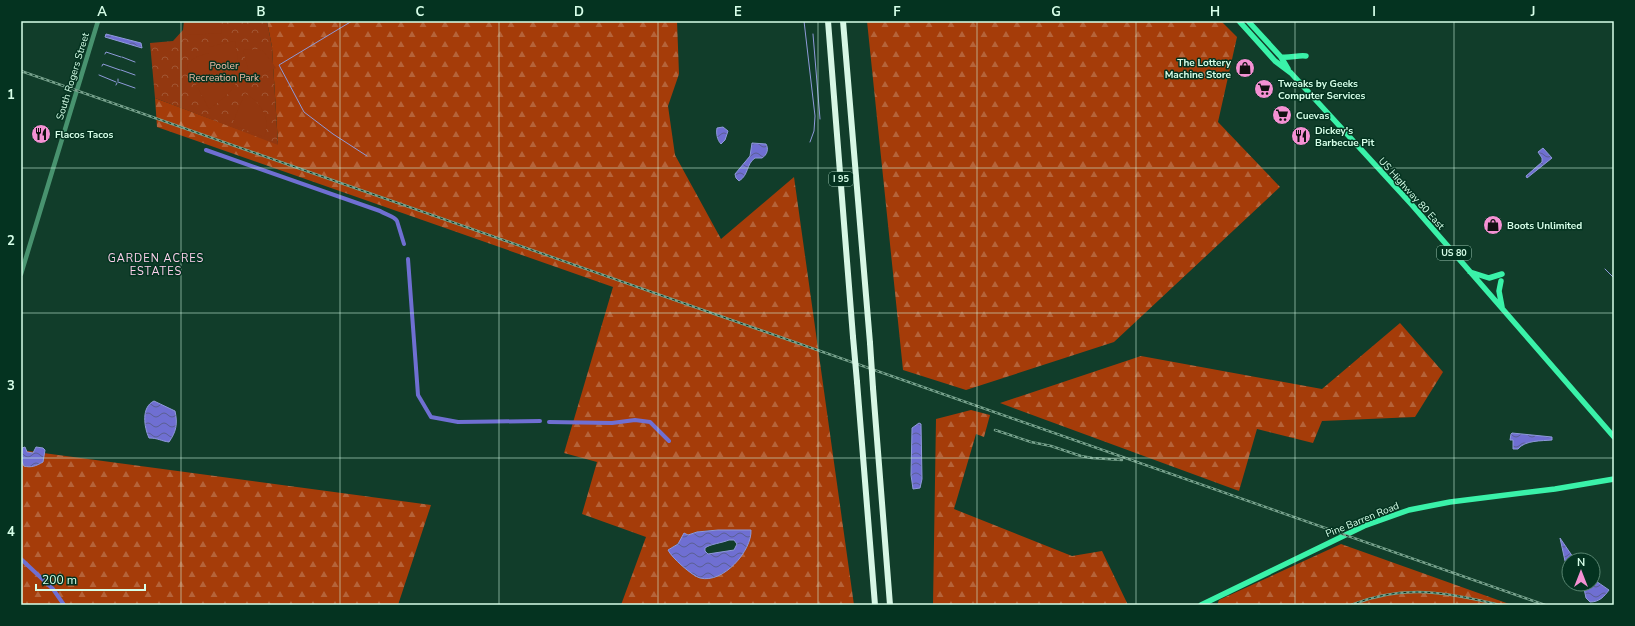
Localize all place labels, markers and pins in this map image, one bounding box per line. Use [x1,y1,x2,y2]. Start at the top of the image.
place label: The Lottery Machine Store [1165,56,1232,82]
shop icon: The Lottery Machine Store [1234,57,1256,79]
place label: Tweaks by Geeks Computer Services [1278,77,1365,103]
supermarket icon: Tweaks by Geeks Computer Services [1253,78,1275,100]
supermarket icon: Cuevas [1271,104,1293,126]
place label: Cuevas [1296,109,1329,123]
restaurant icon: Flacos Tacos [30,123,52,145]
place label: Dickey's Barbecue Pit [1315,124,1374,150]
restaurant icon: Dickey's Barbecue Pit [1290,125,1312,147]
place label: Flacos Tacos [55,128,114,142]
shop icon: Boots Unlimited [1482,214,1504,236]
place label: Boots Unlimited [1507,219,1582,233]

